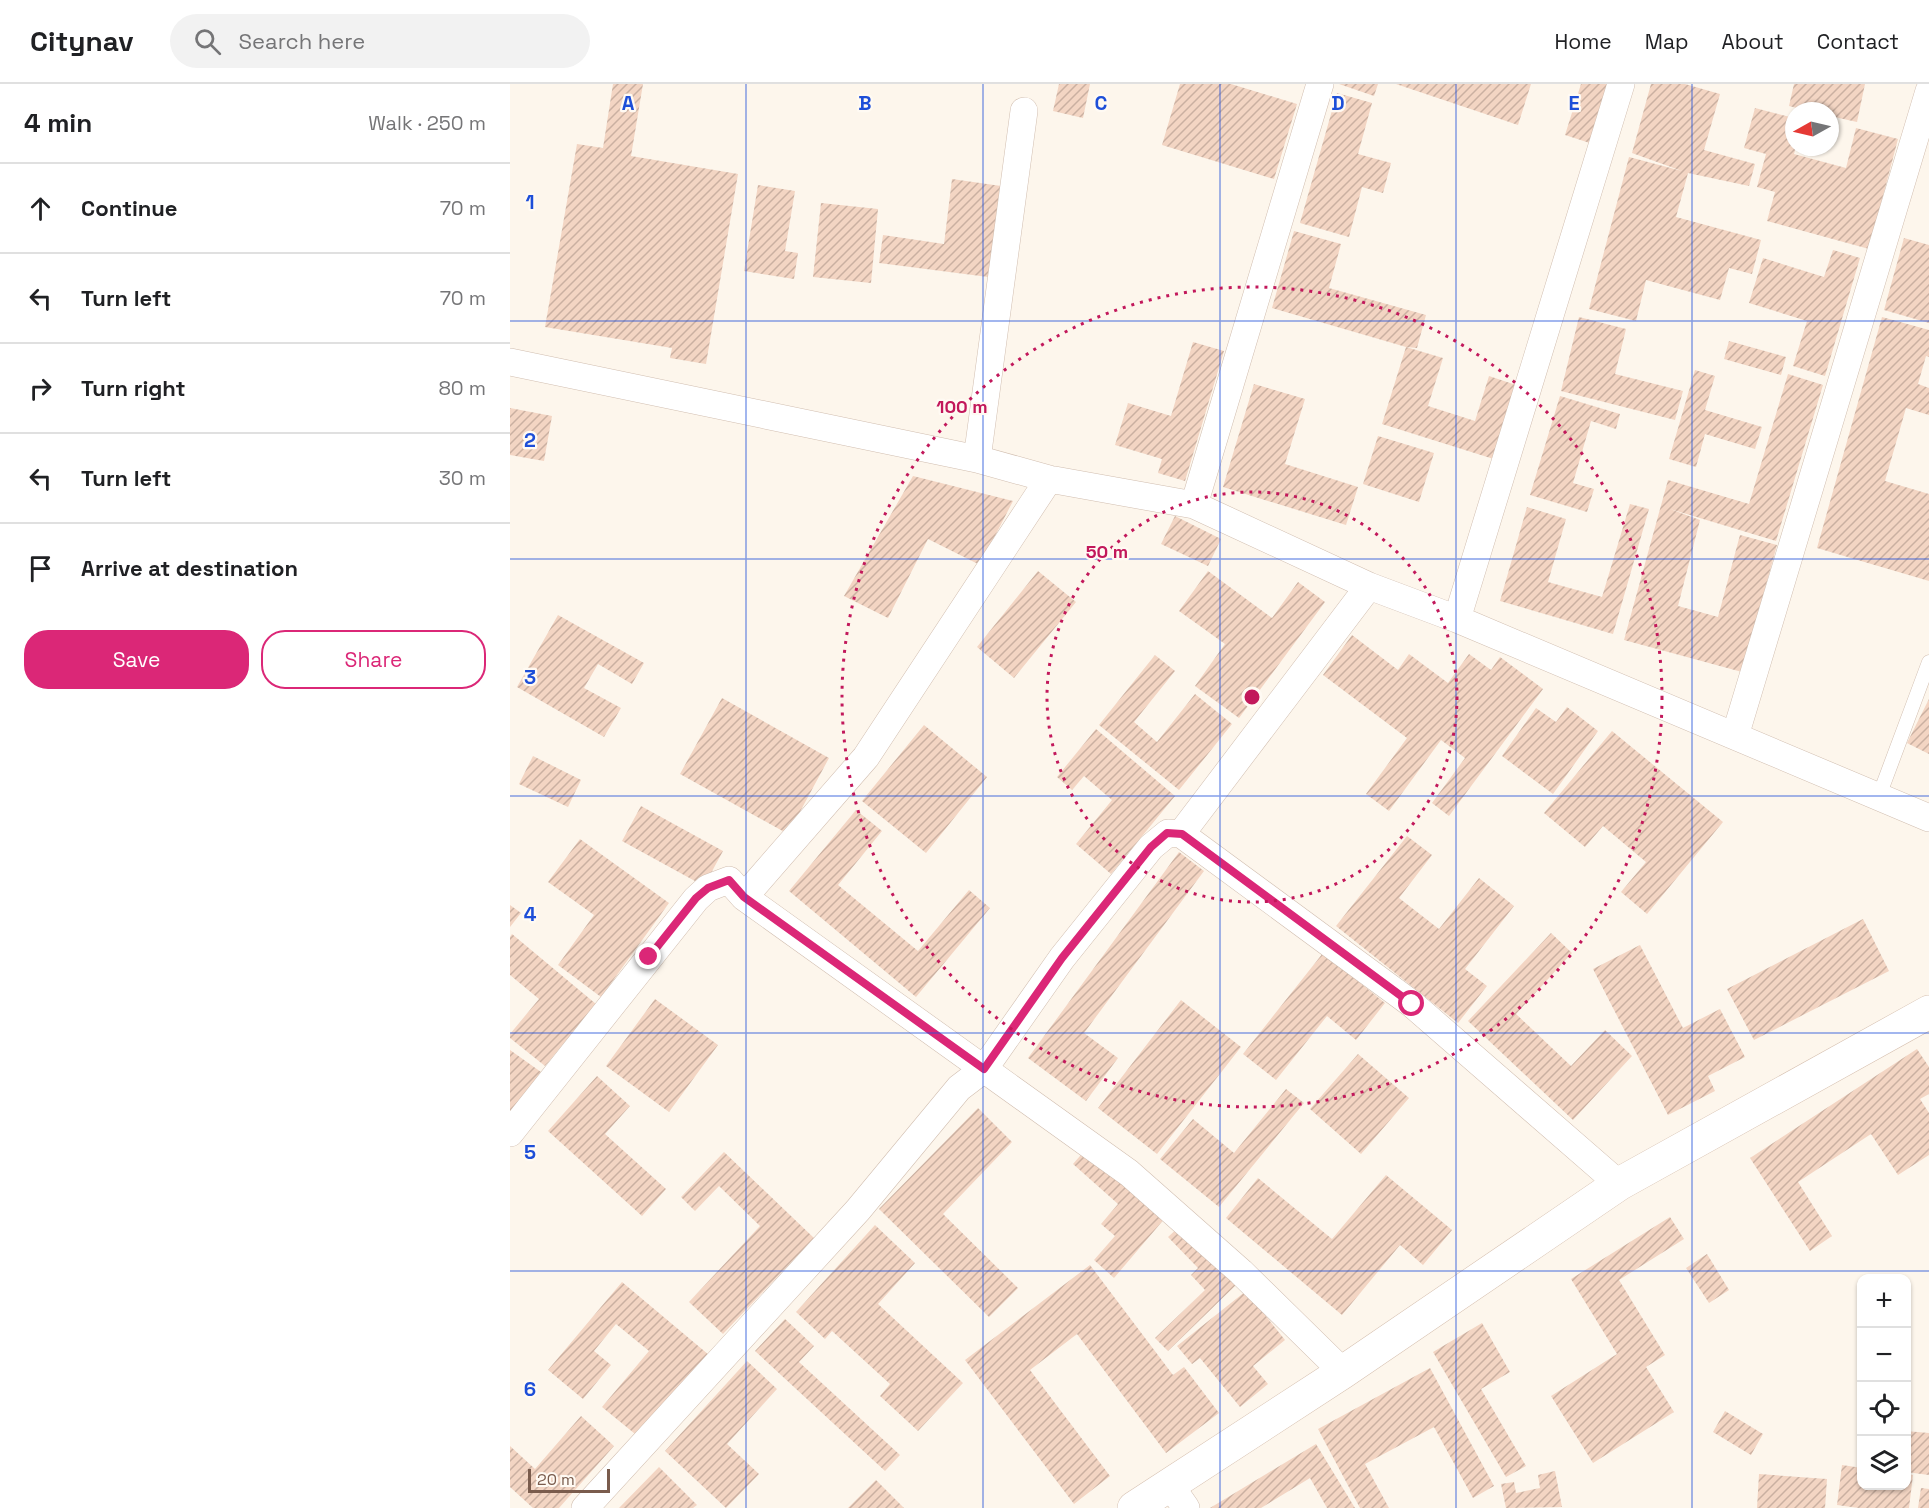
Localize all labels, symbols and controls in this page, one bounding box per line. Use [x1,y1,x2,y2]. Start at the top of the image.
search box [170,14,590,68]
text: Citynav [30,23,134,59]
icon: search [191,25,224,58]
text: Search here [239,27,365,55]
text: Home [1554,28,1612,55]
text: Map [1645,28,1689,55]
text: About [1722,28,1784,55]
text: Contact [1817,28,1899,55]
text: A [622,90,635,116]
text: B [858,90,872,116]
text: C [1095,90,1108,116]
text: D [1331,90,1345,116]
text: E [1568,90,1580,116]
north arrow [1785,102,1839,156]
text: 4 min [24,106,92,140]
text: Walk · 250 m [368,110,486,136]
text: 1 [525,189,535,215]
icon: ahead [24,192,57,225]
text: Continue [81,194,177,222]
text: 70 m [440,195,486,221]
icon: left [24,282,57,315]
text: Turn left [81,284,171,312]
text: 70 m [440,285,486,311]
icon: right [24,372,57,405]
text: Turn right [81,374,186,402]
text: 80 m [438,375,486,401]
text: 100 m [936,395,988,418]
text: 2 [524,427,536,453]
icon: left [24,462,57,495]
text: Turn left [81,464,171,492]
text: 30 m [439,465,486,491]
text: 50 m [1086,540,1128,563]
icon: arrive [24,552,57,585]
text: Arrive at destination [81,554,298,582]
button: Save [24,630,249,689]
button: Share [261,630,486,689]
text: 3 [524,664,536,690]
centre of rings [1242,687,1262,707]
text: 4 [524,901,537,927]
route end [635,943,661,969]
route start [1398,990,1424,1016]
text: 5 [524,1139,536,1165]
map controls [1857,1274,1911,1490]
button: + [1857,1274,1911,1328]
button: − [1857,1328,1911,1382]
text: 6 [524,1376,536,1402]
button: locate [1857,1382,1911,1436]
button: layers [1857,1436,1911,1490]
scale bar [528,1466,610,1494]
text: 20 m [537,1469,575,1490]

